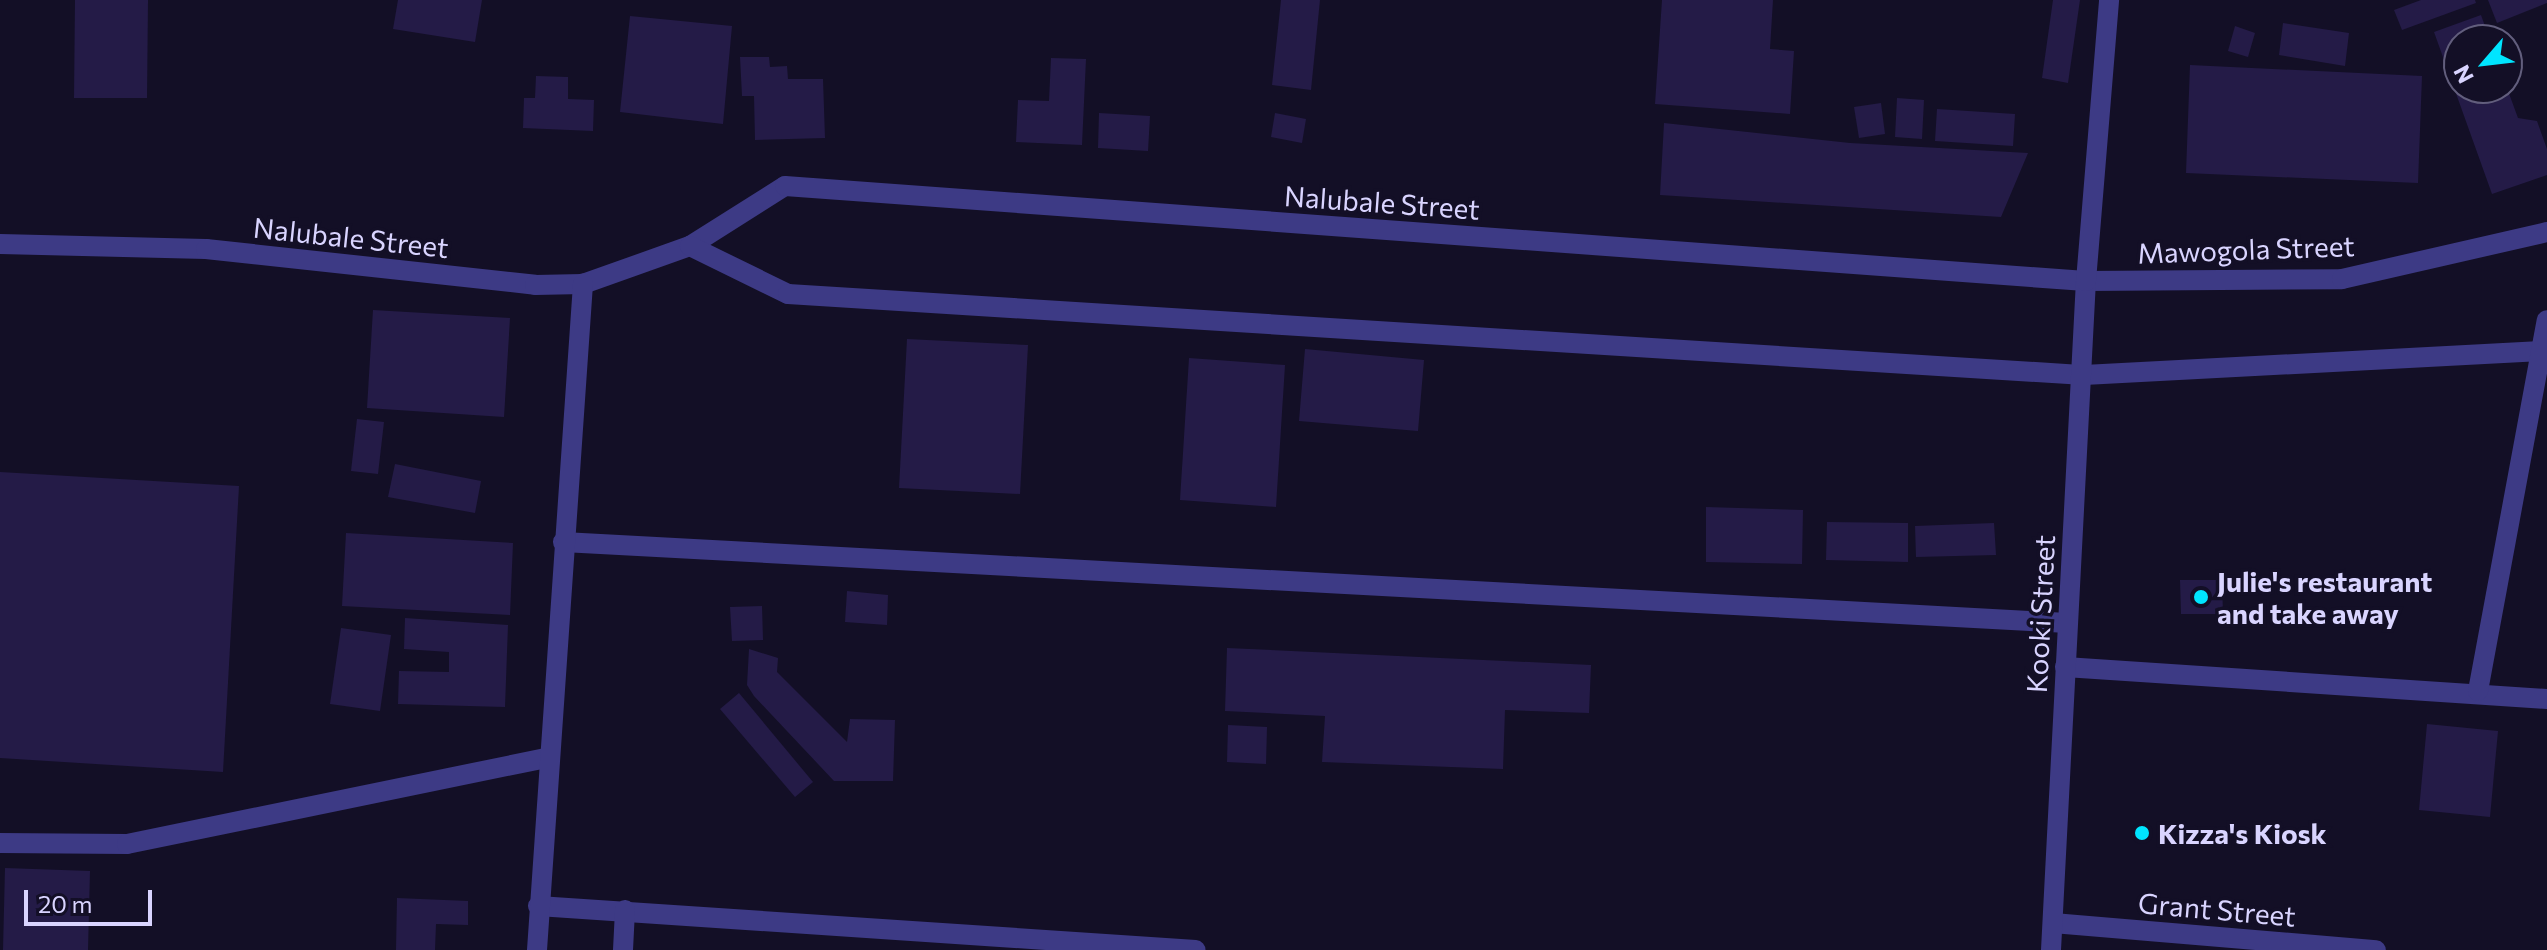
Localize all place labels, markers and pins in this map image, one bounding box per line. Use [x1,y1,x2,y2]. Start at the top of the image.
place label: Julie's restaurant and take away [2217,564,2432,630]
marker: Julie's restaurant and take away [2192,588,2210,606]
place label: Kizza's Kiosk [2158,816,2327,850]
marker: Kizza's Kiosk [2133,824,2151,842]

